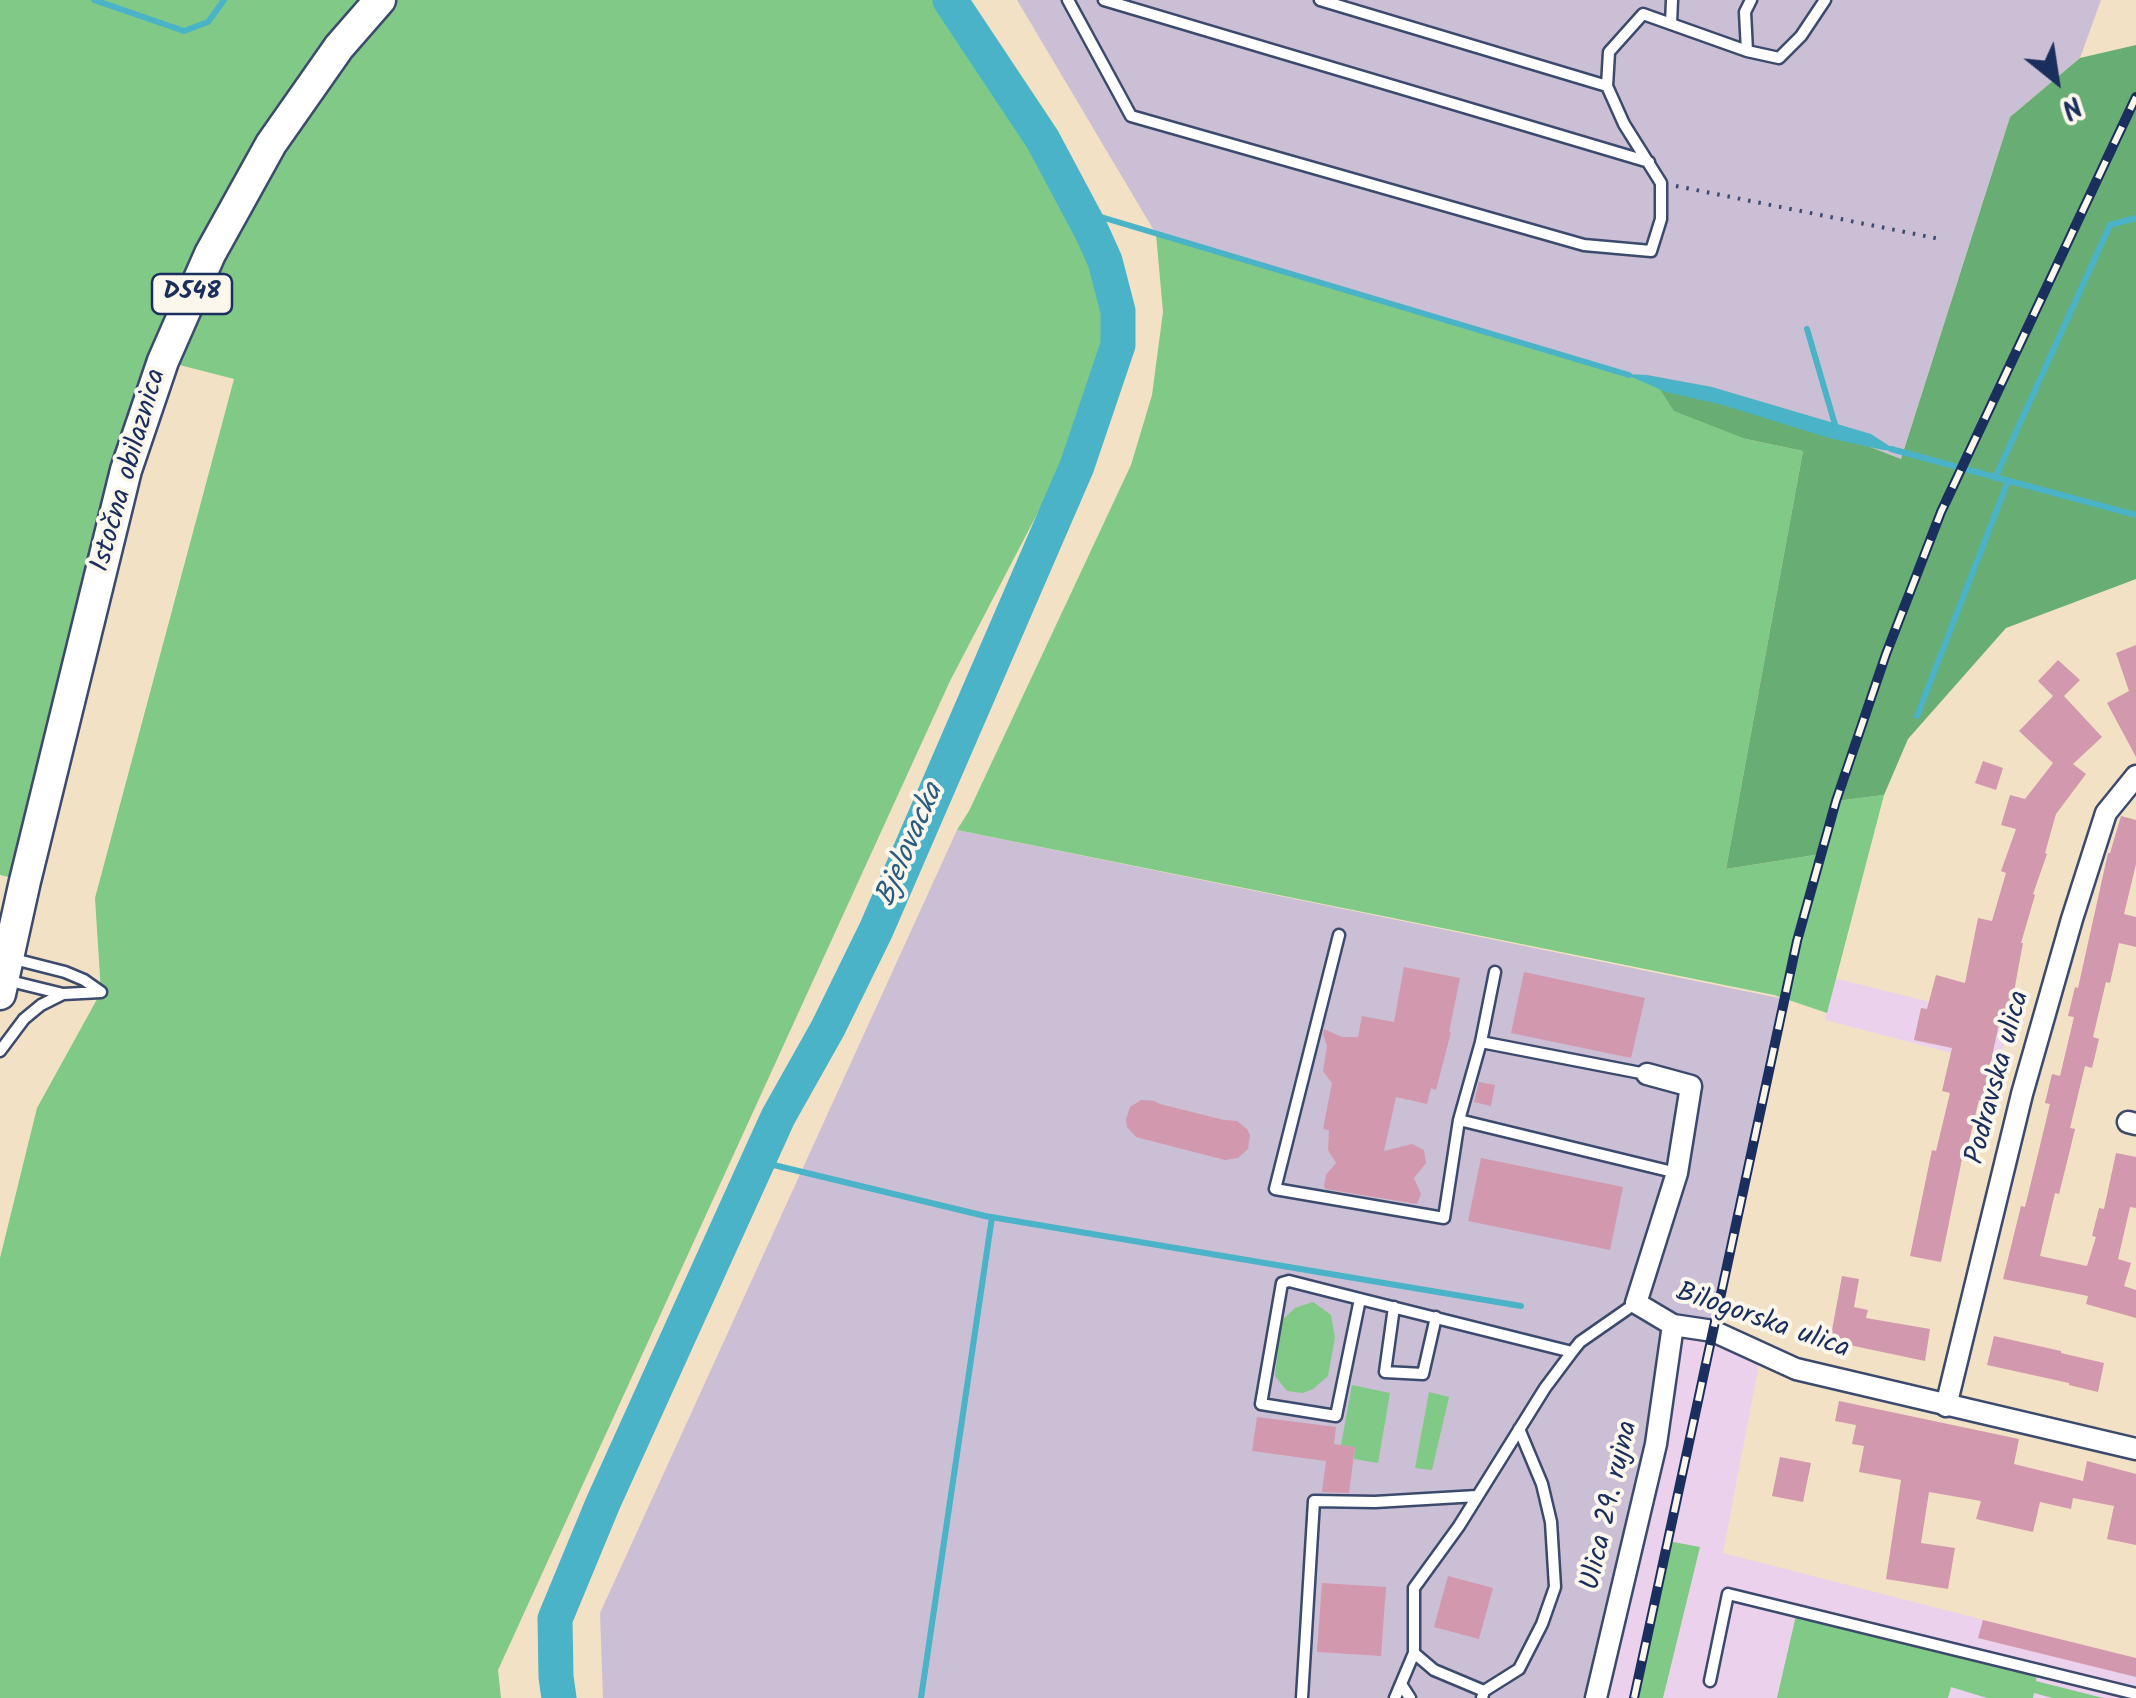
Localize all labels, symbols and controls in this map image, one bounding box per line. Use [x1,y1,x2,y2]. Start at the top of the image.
north arrow [2006,30,2106,130]
text: N [2052,83,2090,130]
road number: D548 [152,274,232,314]
street label: Istočna obilaznica [86,366,176,576]
water label: Bjelovacka [870,779,954,913]
street label: Podravska ulica [1961,988,2039,1168]
street label: Bilogorska ulica [1671,1278,1853,1368]
street label: Ulica 29. rujna [1576,1418,1648,1594]

